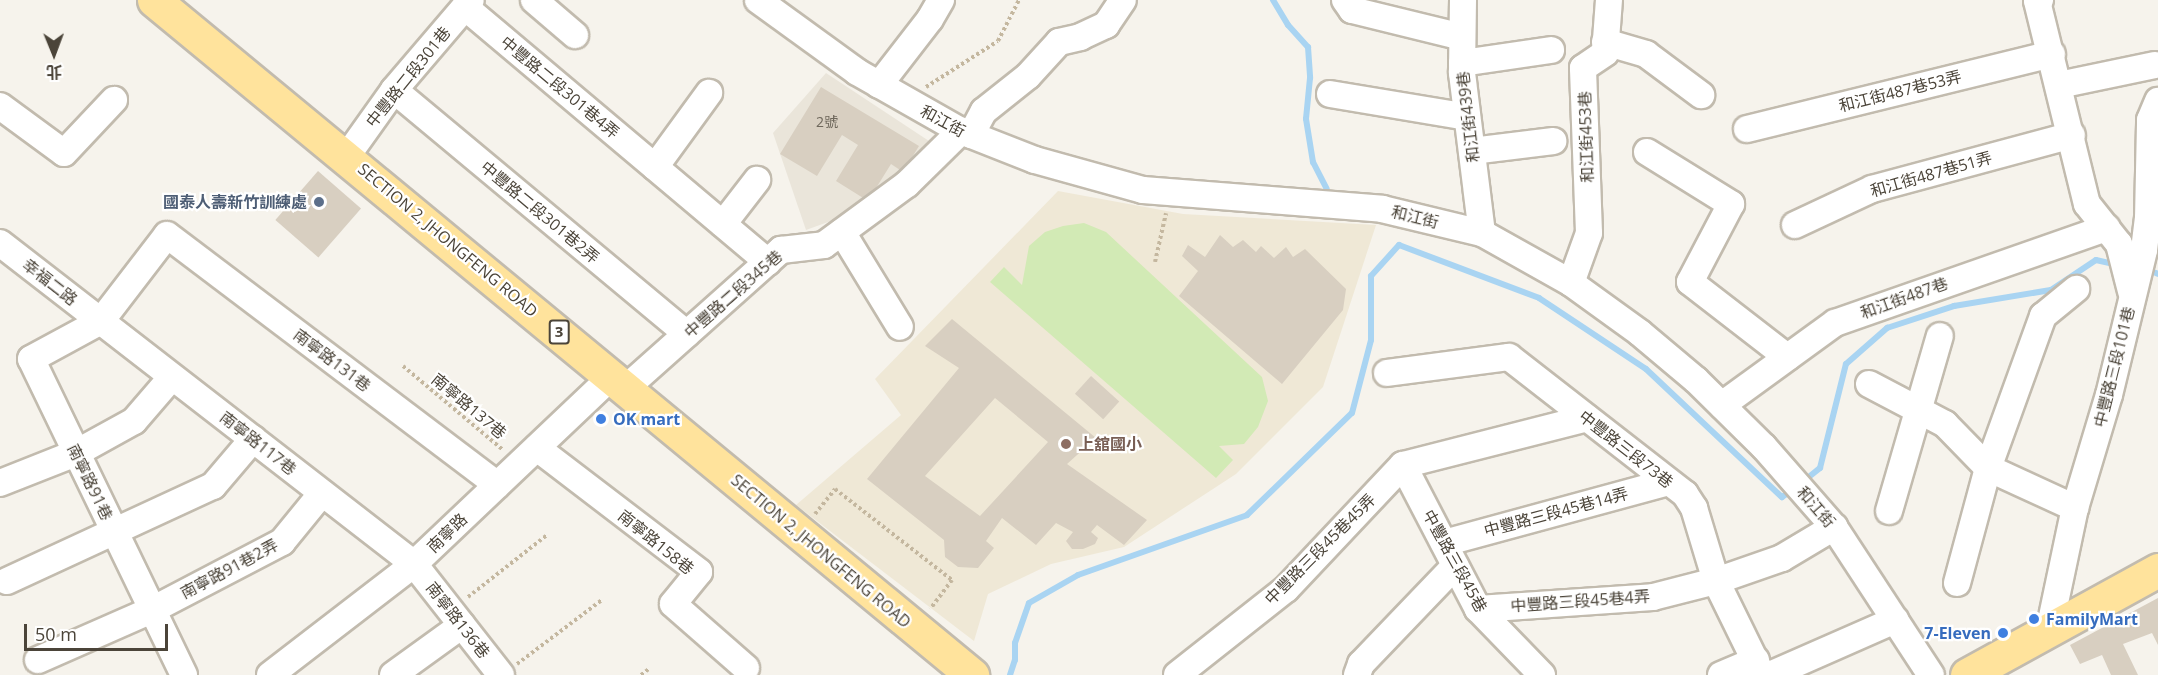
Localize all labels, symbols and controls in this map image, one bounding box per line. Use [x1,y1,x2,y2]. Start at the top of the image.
street label: 中豐路二段301巷 [362,23,454,131]
north arrow [24,24,84,84]
street label: 中豐路二段301巷4弄 [497,32,623,142]
text: 北 [46,61,63,83]
street label: 和江街487巷53弄 [1837,66,1963,116]
street label: 和江街439巷 [1453,70,1483,164]
street label: 和江街453巷 [1575,91,1597,183]
street label: 和江街 [917,101,969,141]
house number: 2號 [816,114,838,130]
street label: 和江街487巷51弄 [1868,147,1994,201]
street label: 中豐路二段301巷2弄 [477,157,603,267]
street label: SECTION 2, JHONGFENG ROAD [354,159,542,321]
place label: 國泰人壽新竹訓練處 [163,192,307,212]
marker: 國泰人壽新竹訓練處 [312,195,326,209]
street label: 和江街 [1389,202,1441,232]
street label: 中豐路二段345巷 [680,246,786,342]
street label: 幸福二路 [19,255,81,309]
street label: 和江街487巷 [1858,273,1950,323]
street label: 中豐路三段101巷 [2090,305,2138,429]
road number: 3 [548,320,570,344]
street label: 南寧路131巷 [290,325,374,395]
street label: 南寧路137巷 [428,369,510,443]
street label: 中豐路三段73巷 [1575,406,1677,492]
street label: 南寧路117巷 [216,407,300,479]
place label: OK mart [613,409,680,429]
marker: OK mart [594,412,608,426]
place label: 上舘國小 [1078,434,1142,454]
marker: 上舘國小 [1059,437,1073,451]
street label: 南寧路91巷 [63,441,117,523]
street label: SECTION 2, JHONGFENG ROAD [727,470,915,632]
street label: 中豐路三段45巷14弄 [1482,483,1630,541]
street label: 和江街 [1793,483,1839,531]
street label: 中豐路三段45巷45弄 [1261,490,1379,608]
street label: 南寧路158巷 [614,506,698,578]
street label: 中豐路三段45巷 [1419,506,1491,616]
street label: 南寧路 [423,509,471,557]
street label: 南寧路91巷2弄 [177,535,281,603]
street label: 南寧路136巷 [422,578,494,662]
street label: 中豐路三段45巷4弄 [1510,587,1650,615]
place label: FamilyMart [2046,609,2138,629]
scale bar [27,612,171,650]
marker: FamilyMart [2027,612,2041,626]
text: 50 m [35,622,77,646]
place label: 7-Eleven [1924,623,1991,643]
marker: 7-Eleven [1996,626,2010,640]

